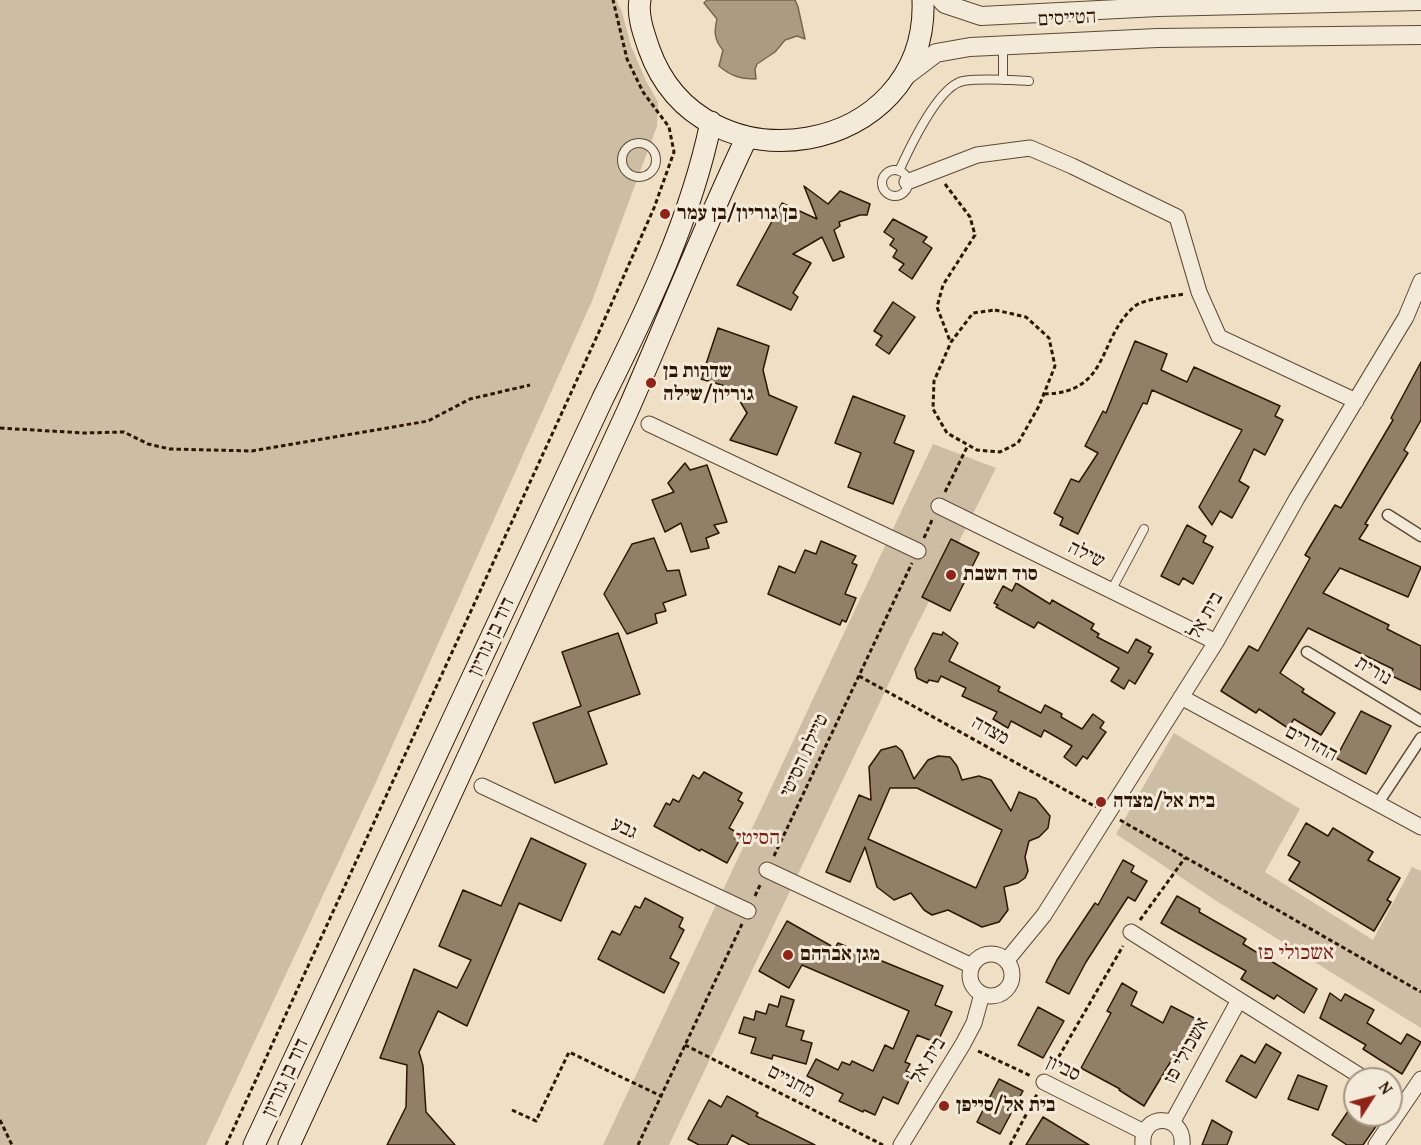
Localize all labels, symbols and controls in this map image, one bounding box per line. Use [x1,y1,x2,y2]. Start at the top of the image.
street label: הטייסים [1037,5,1097,33]
place label: בן גוריון/בן עמר [677,202,798,226]
marker: בן גוריון/בן עמר [658,207,672,221]
place label: שדרות בן גוריון/שילה [663,360,754,407]
marker: שדרות בן גוריון/שילה [644,376,658,390]
street label: שילה [1064,536,1108,574]
place label: סוד השבת [963,563,1038,587]
marker: סוד השבת [944,568,958,582]
street label: בית אל [1183,588,1229,644]
street label: דוד בן גוריון [463,594,521,680]
street label: נורית [1350,651,1396,691]
street label: טיילת הסיטי [775,711,835,801]
street label: מצדה [967,711,1013,751]
street label: ההדרים [1281,720,1341,768]
place label: בית אל/מצדה [1113,790,1215,814]
marker: בית אל/מצדה [1094,795,1108,809]
street label: גבע [607,813,641,845]
district label: הסיטי [736,826,780,852]
district label: אשכולי פז [1258,941,1334,967]
place label: מגן אברהם [800,943,880,967]
marker: מגן אברהם [781,948,795,962]
street label: אשכולי פז [1159,1013,1215,1089]
street label: בית אל [904,1033,952,1089]
street label: דוד בן גוריון [257,1035,315,1121]
street label: סביון [1042,1051,1084,1087]
street label: מחניים [763,1060,819,1104]
north arrow [1343,1067,1403,1127]
text: N [1373,1076,1399,1099]
place label: בית אל/סייפן [956,1094,1055,1118]
marker: בית אל/סייפן [937,1099,951,1113]

